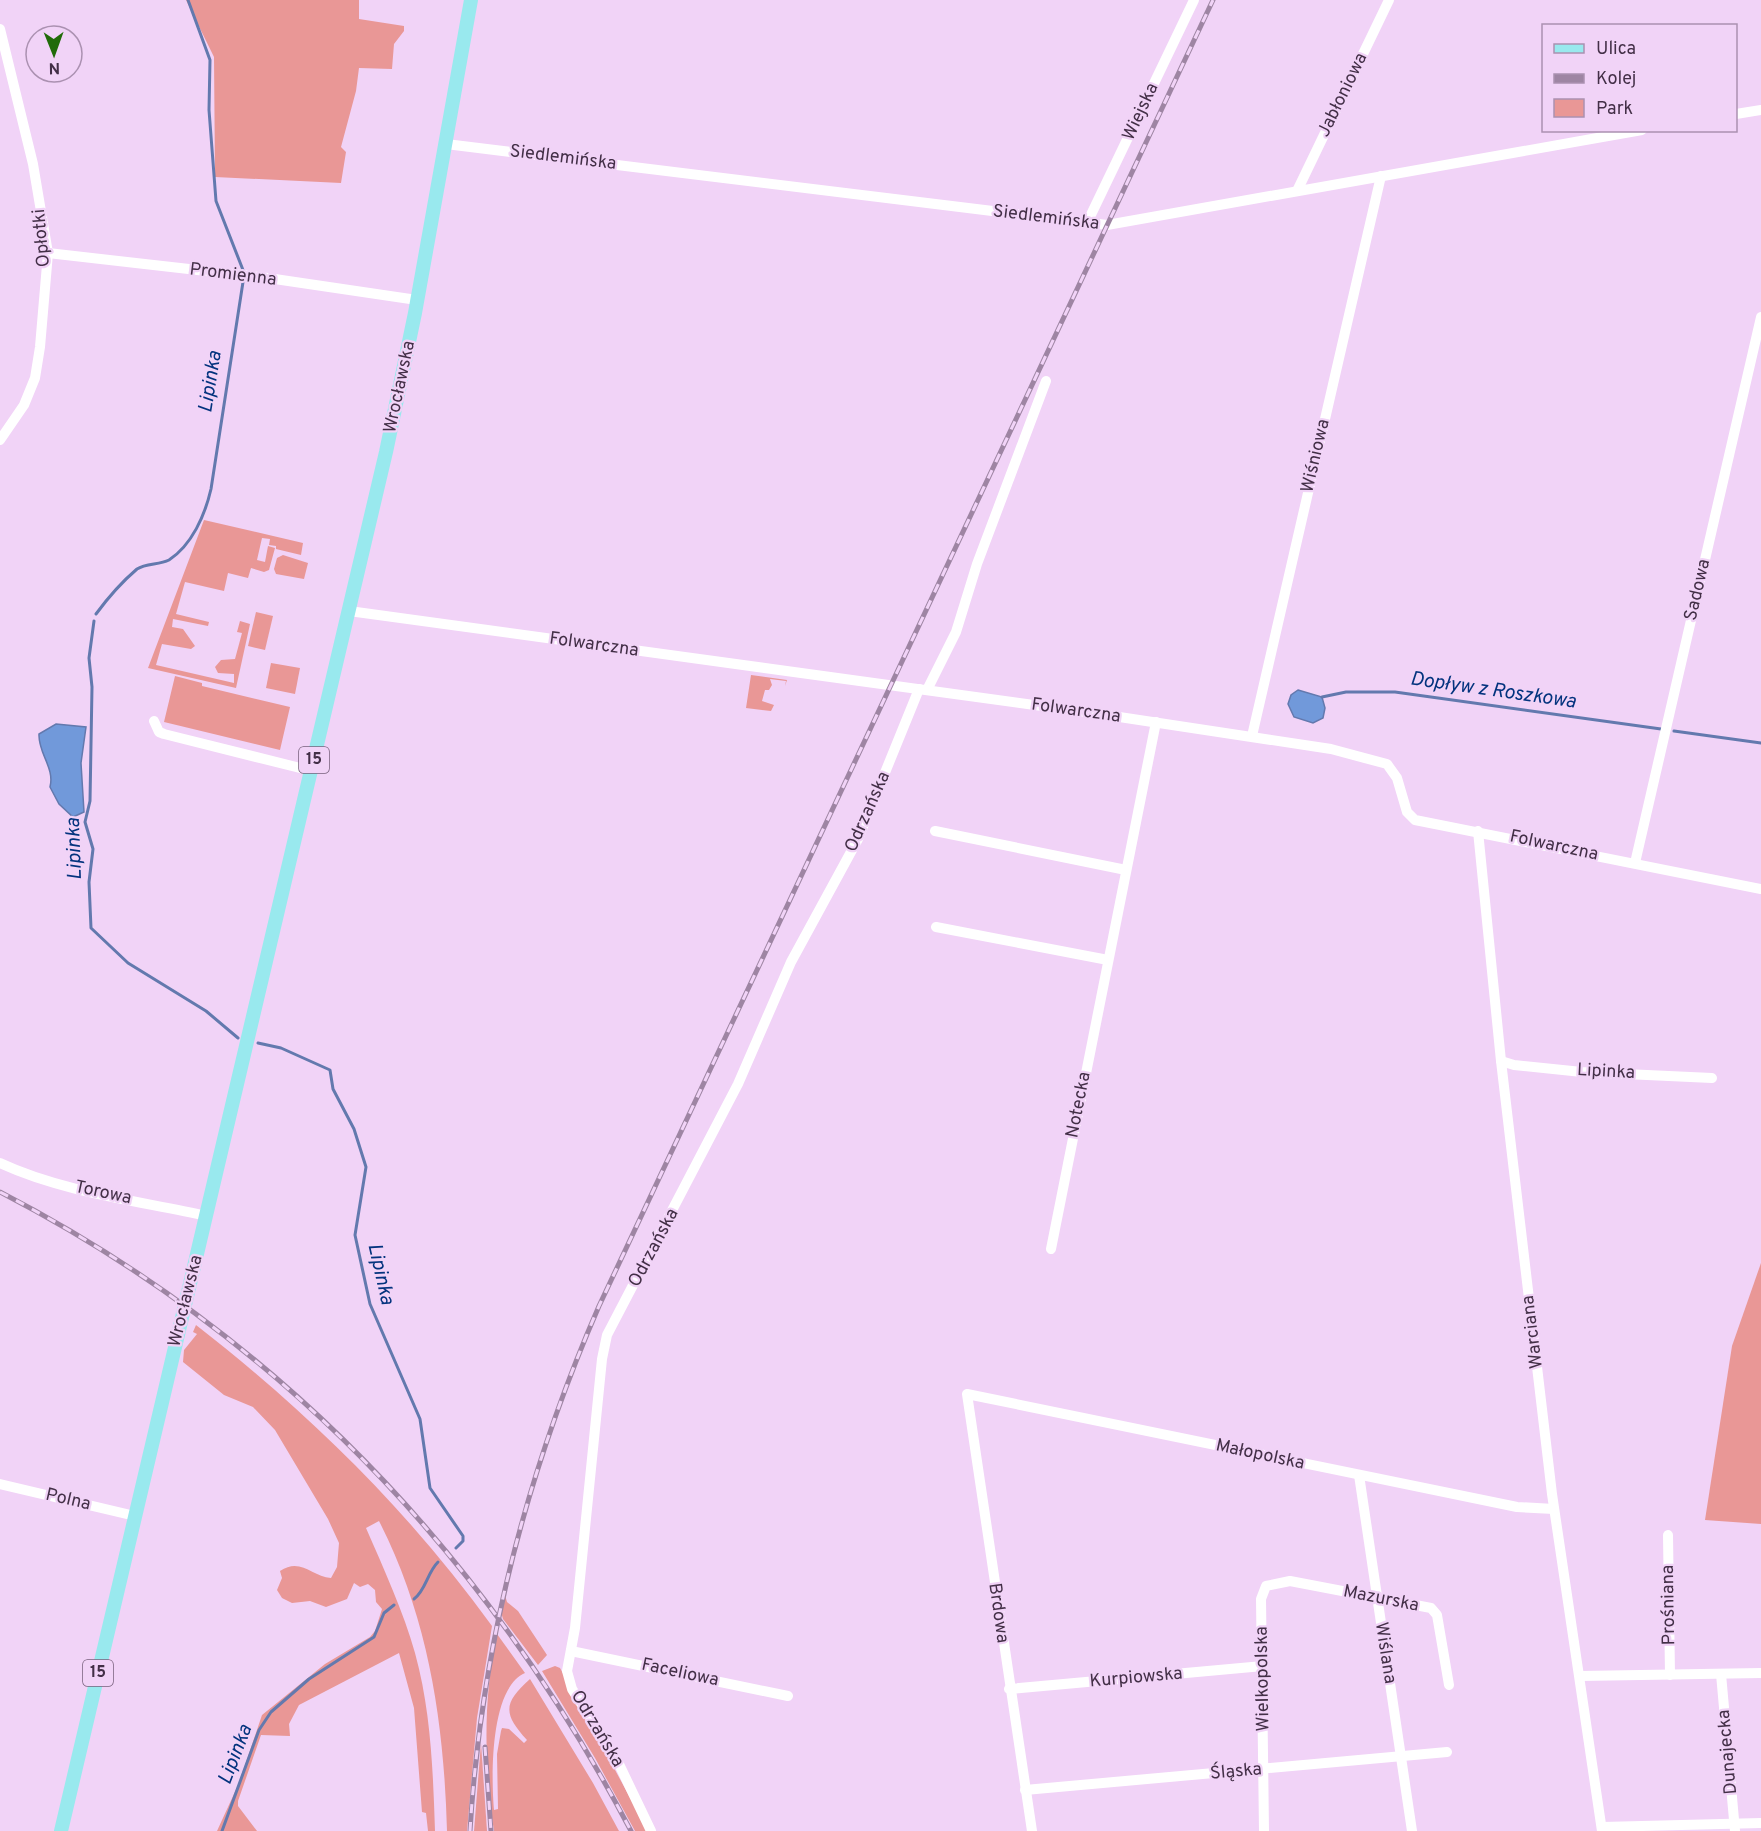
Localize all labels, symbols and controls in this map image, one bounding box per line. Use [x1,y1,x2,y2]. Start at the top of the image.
north arrow [24,24,84,84]
legend [1542,24,1737,132]
text: Ulica [1596,38,1636,61]
street label: Jabłoniowa [1313,49,1373,141]
text: N [48,57,60,77]
text: Kolej [1596,68,1636,91]
street label: Wiejska [1118,80,1164,144]
text: Park [1596,98,1633,121]
street label: Siedlemińska [508,140,618,176]
street label: Siedlemińska [991,200,1101,236]
street label: Opłotki [28,208,56,268]
street label: Promienna [188,258,278,292]
street label: Wrocławska [379,339,421,435]
water label: Lipinka [193,349,229,415]
street label: Wiśniowa [1296,417,1336,495]
street label: Sadowa [1680,557,1716,623]
street label: Folwarczna [548,627,640,663]
water label: Dopływ z Roszkowa [1408,666,1578,716]
street label: Folwarczna [1030,693,1122,729]
road number: 15 [299,747,329,773]
street label: Odrzańska [840,768,896,856]
water label: Lipinka [61,817,89,881]
street label: Folwarczna [1508,825,1600,867]
street label: Lipinka [1576,1059,1636,1085]
street label: Notecka [1061,1070,1097,1140]
street label: Torowa [73,1176,133,1210]
street label: Odrzańska [624,1205,684,1291]
water label: Lipinka [360,1241,400,1308]
street label: Wrocławska [163,1253,209,1349]
street label: Warciana [1517,1294,1549,1370]
street label: Małopolska [1213,1434,1307,1476]
street label: Polna [43,1484,93,1516]
street label: Prośniana [1657,1565,1681,1645]
street label: Mazurska [1341,1580,1421,1618]
street label: Brdowa [982,1581,1014,1645]
street label: Wiślana [1369,1620,1401,1686]
street label: Wielkopolska [1251,1626,1275,1732]
street label: Faceliowa [639,1654,721,1692]
road number: 15 [83,1660,113,1686]
street label: Kurpiowska [1088,1662,1184,1694]
street label: Odrzańska [565,1686,629,1772]
street label: Dunajecka [1713,1709,1743,1795]
water label: Lipinka [213,1721,260,1789]
street label: Śląska [1209,1756,1263,1786]

